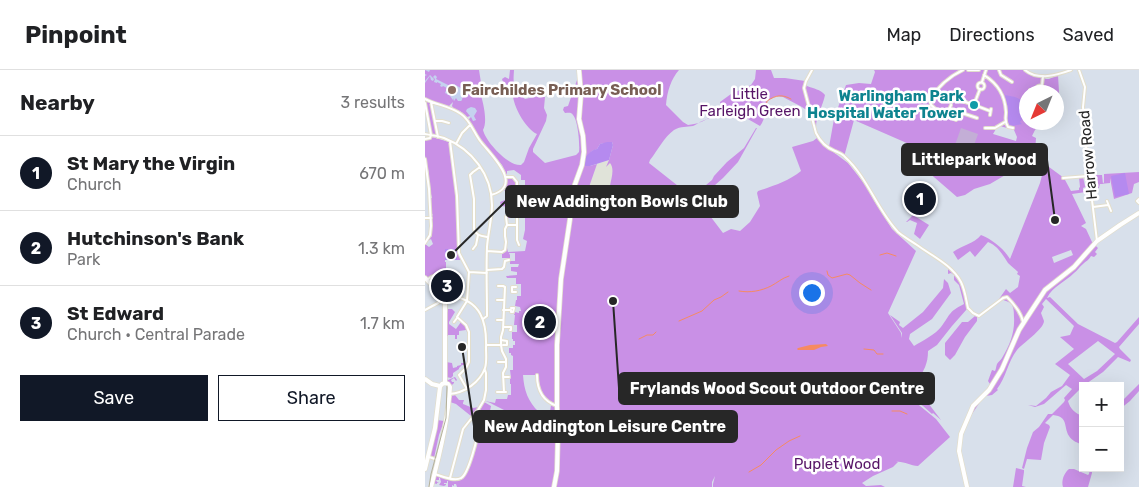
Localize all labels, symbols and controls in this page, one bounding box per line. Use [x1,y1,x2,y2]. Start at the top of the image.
text: Pinpoint [25,21,127,49]
text: Map [886,24,921,46]
text: Directions [949,24,1035,46]
text: Saved [1063,24,1114,46]
place label: Fairchildes Primary School [462,81,661,99]
marker: Fairchildes Primary School [446,84,458,96]
park label: Little Farleigh Green [699,85,801,120]
north arrow [1019,85,1064,130]
place label: Warlingham Park Hospital Water Tower [807,87,964,122]
text: Nearby [20,90,95,115]
text: 3 results [340,93,405,112]
marker: Warlingham Park Hospital Water Tower [968,99,980,111]
street label: Harrow Road [1075,110,1101,200]
callout: Littlepark Wood [902,144,1047,175]
text: Littlepark Wood [911,150,1037,169]
text: St Mary the Virgin [67,152,235,175]
text: 1 [32,164,40,183]
text: 670 m [359,164,405,183]
text: Church [67,175,122,194]
pin: 1 [904,180,936,218]
callout: New Addington Bowls Club [506,186,738,217]
text: New Addington Bowls Club [516,192,728,211]
text: Hutchinson's Bank [67,227,244,250]
text: 2 [31,239,41,258]
text: 1.3 km [358,239,405,258]
text: Park [67,250,100,269]
pin: 3 [431,267,463,305]
your location [799,280,825,306]
text: St Edward [67,302,164,325]
pin: 2 [524,303,556,341]
text: 3 [31,314,41,333]
text: 1.7 km [360,314,405,333]
text: Church · Central Parade [67,325,245,344]
callout: Frylands Wood Scout Outdoor Centre [619,373,934,404]
button: Save [20,375,208,421]
button: Share [218,375,405,421]
text: Frylands Wood Scout Outdoor Centre [630,379,924,398]
map controls [1079,382,1124,472]
button: + [1079,382,1124,427]
callout: New Addington Leisure Centre [474,411,737,442]
text: New Addington Leisure Centre [484,417,726,436]
button: − [1079,427,1124,472]
park label: Puplet Wood [794,455,880,473]

